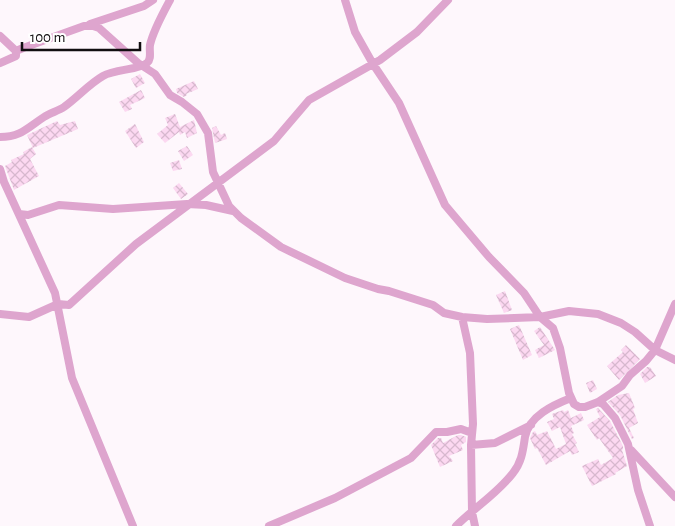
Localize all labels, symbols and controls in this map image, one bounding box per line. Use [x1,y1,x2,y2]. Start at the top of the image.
scale bar [22,20,140,52]
text: 100 m [30,30,65,45]

